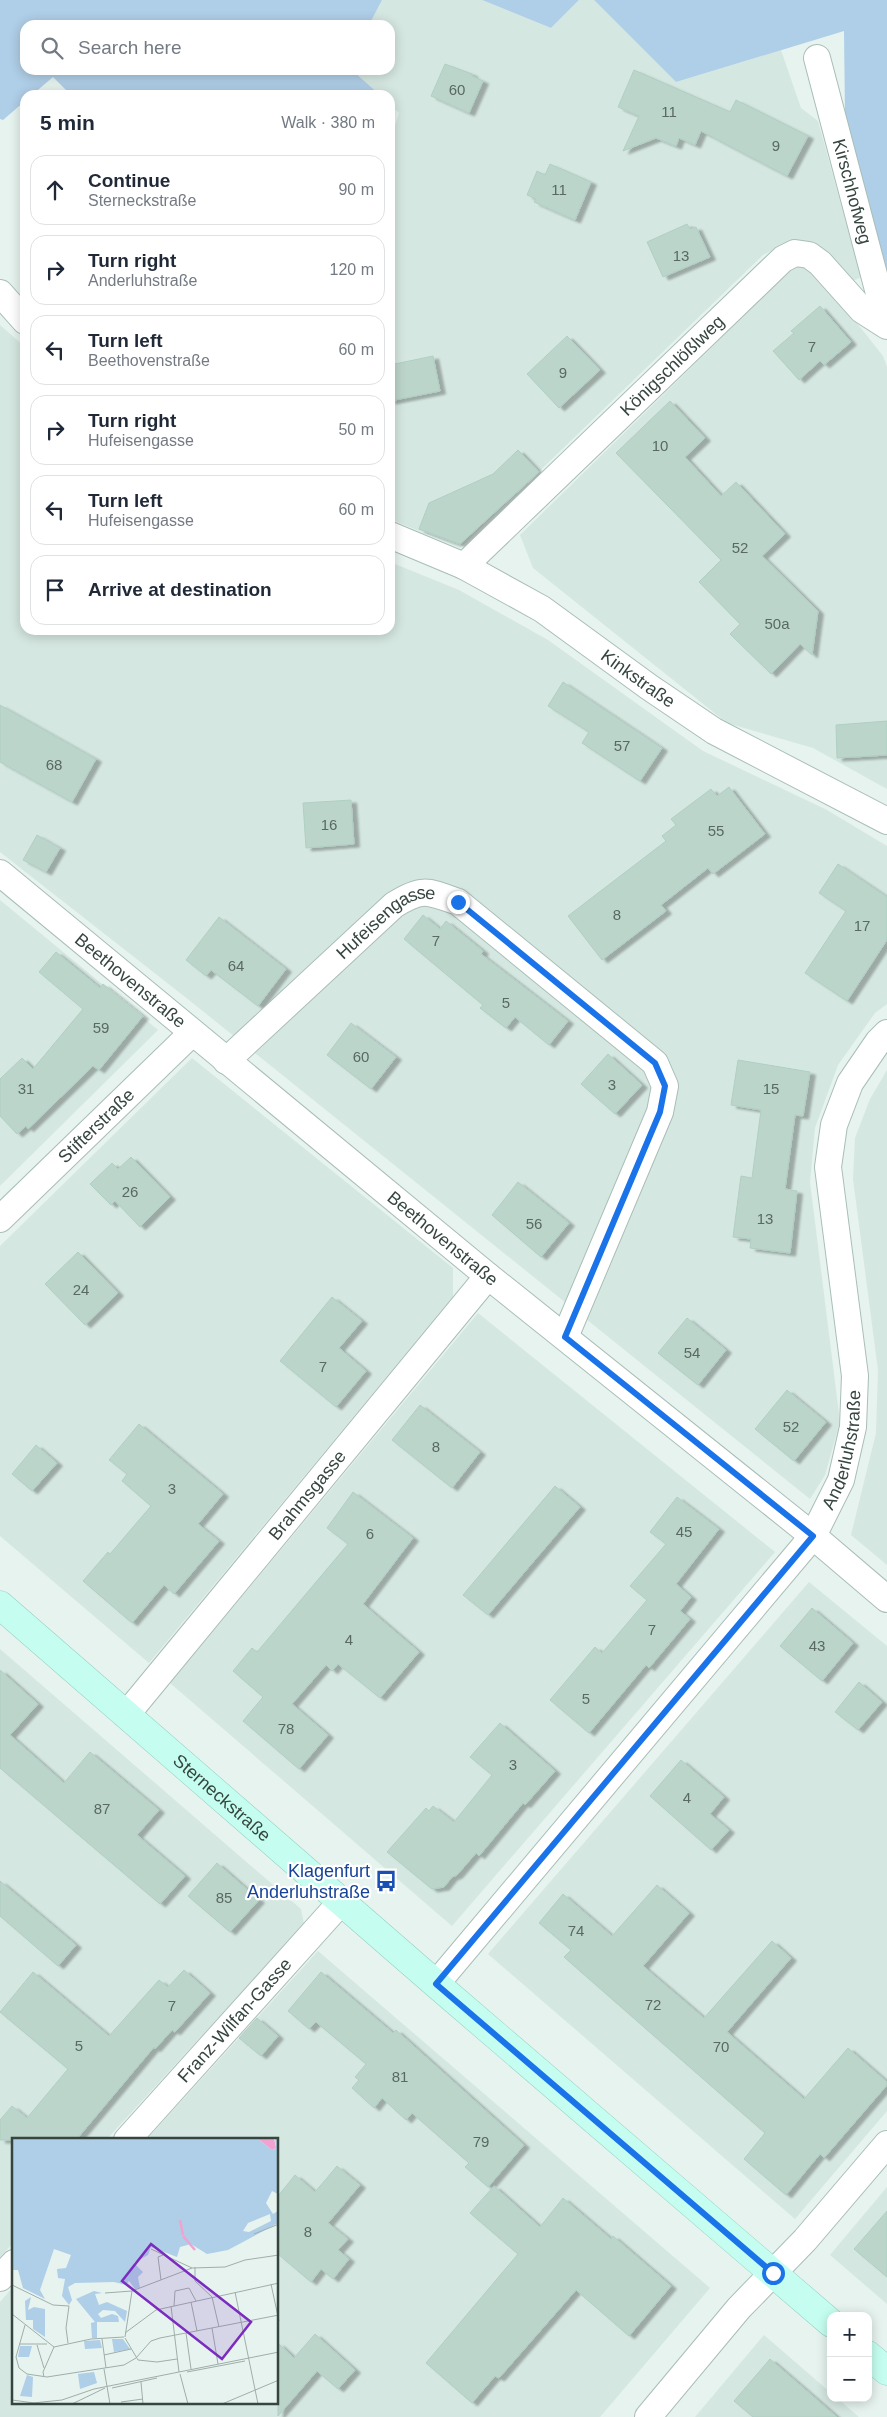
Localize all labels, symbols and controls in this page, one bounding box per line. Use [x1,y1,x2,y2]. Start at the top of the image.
search box [20,20,395,75]
icon: search [38,34,66,62]
text: Search here [78,37,182,58]
house number: 60 [449,81,465,98]
house number: 11 [661,103,677,120]
text: 5 min [40,111,95,134]
text: Walk · 380 m [281,114,375,131]
house number: 9 [772,137,780,154]
street label: Kirschhofweg [829,137,876,246]
text: Continue [88,170,170,191]
icon: ahead [41,176,69,204]
text: 90 m [338,181,374,198]
house number: 11 [551,181,567,198]
text: Sterneckstraße [88,192,196,209]
house number: 13 [673,247,689,264]
text: Turn right [88,250,176,271]
icon: right [41,256,69,284]
text: 120 m [330,261,374,278]
text: Anderluhstraße [88,272,197,289]
street label: Königschlößlweg [616,311,728,420]
text: Turn left [88,330,163,351]
icon: left [41,336,69,364]
house number: 7 [808,338,816,355]
text: 60 m [338,341,374,358]
text: Beethovenstraße [88,352,210,369]
house number: 9 [559,364,567,381]
text: Turn right [88,410,176,431]
icon: right [41,416,69,444]
text: 50 m [338,421,374,438]
text: Hufeisengasse [88,432,194,449]
house number: 10 [652,437,668,454]
text: Turn left [88,490,163,511]
icon: left [41,496,69,524]
text: 60 m [338,501,374,518]
text: Hufeisengasse [88,512,194,529]
house number: 52 [732,539,748,556]
icon: arrive [41,576,69,604]
text: Arrive at destination [88,579,272,600]
house number: 50a [764,615,790,632]
street label: Kinkstraße [597,645,679,712]
house number: 57 [614,737,630,754]
house number: 68 [46,756,62,773]
house number: 16 [321,816,337,833]
house number: 55 [708,822,724,839]
street label: Hufeisengasse [332,882,437,963]
route end [447,891,470,914]
house number: 8 [613,906,621,923]
house number: 17 [854,917,870,934]
street label: Beethovenstraße [71,929,190,1032]
house number: 7 [432,932,440,949]
house number: 64 [228,957,244,974]
house number: 5 [502,994,510,1011]
house number: 59 [93,1019,109,1036]
house number: 60 [353,1048,369,1065]
house number: 3 [608,1076,616,1093]
house number: 31 [18,1080,34,1097]
house number: 15 [763,1080,779,1097]
street label: Stifterstraße [54,1084,138,1167]
house number: 26 [122,1183,138,1200]
street label: Beethovenstraße [383,1187,502,1290]
house number: 13 [757,1210,773,1227]
house number: 56 [526,1215,542,1232]
house number: 24 [73,1281,89,1298]
house number: 54 [684,1344,700,1361]
house number: 7 [319,1358,327,1375]
street label: Anderluhstraße [818,1390,864,1513]
house number: 52 [783,1418,799,1435]
house number: 8 [432,1438,440,1455]
street label: Brahmsgasse [265,1446,350,1544]
house number: 3 [168,1480,176,1497]
house number: 45 [676,1523,692,1540]
house number: 6 [366,1525,374,1542]
house number: 7 [648,1621,656,1638]
house number: 4 [345,1631,353,1648]
house number: 43 [809,1637,825,1654]
house number: 5 [582,1690,590,1707]
house number: 78 [278,1720,294,1737]
street label: Sterneckstraße [169,1750,275,1845]
house number: 3 [509,1756,517,1773]
house number: 4 [683,1789,691,1806]
house number: 87 [94,1800,110,1817]
place label: Klagenfurt Anderluhstraße [247,1861,370,1902]
bus stop icon: Klagenfurt Anderluhstraße [373,1868,399,1894]
house number: 85 [216,1889,232,1906]
house number: 74 [568,1922,584,1939]
street label: Franz-Wilfan-Gasse [174,1954,296,2087]
house number: 72 [645,1996,661,2013]
house number: 7 [168,1997,176,2014]
house number: 5 [75,2037,83,2054]
house number: 70 [713,2038,729,2055]
house number: 81 [392,2068,408,2085]
house number: 79 [473,2133,489,2150]
inset map [12,2138,279,2404]
house number: 8 [304,2223,312,2240]
route start [762,2262,785,2285]
map controls [827,2312,872,2402]
button: + [827,2312,872,2357]
button: − [827,2357,872,2402]

